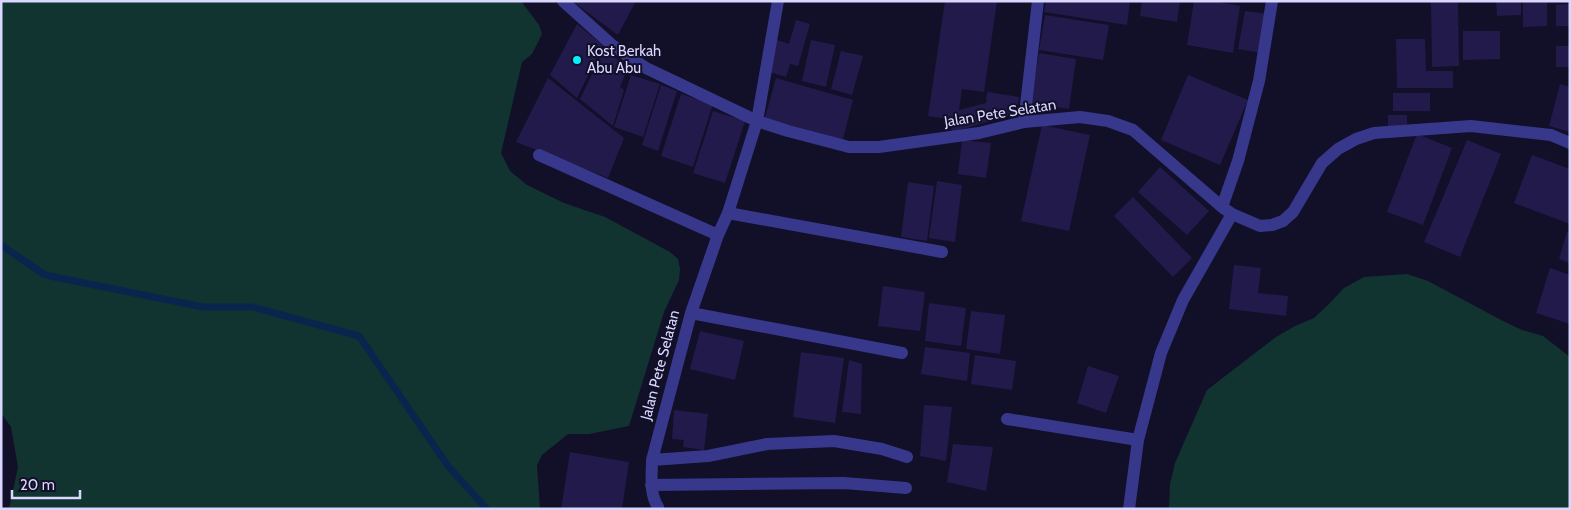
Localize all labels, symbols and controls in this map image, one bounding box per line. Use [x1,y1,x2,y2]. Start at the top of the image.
place label: Kost Berkah Abu Abu [587,42,661,77]
marker: Kost Berkah Abu Abu [571,54,583,66]
street label: Jalan Pete Selatan [942,95,1057,131]
street label: Jalan Pete Selatan [636,308,683,423]
scale bar [12,468,80,500]
text: 20 m [20,476,55,494]

